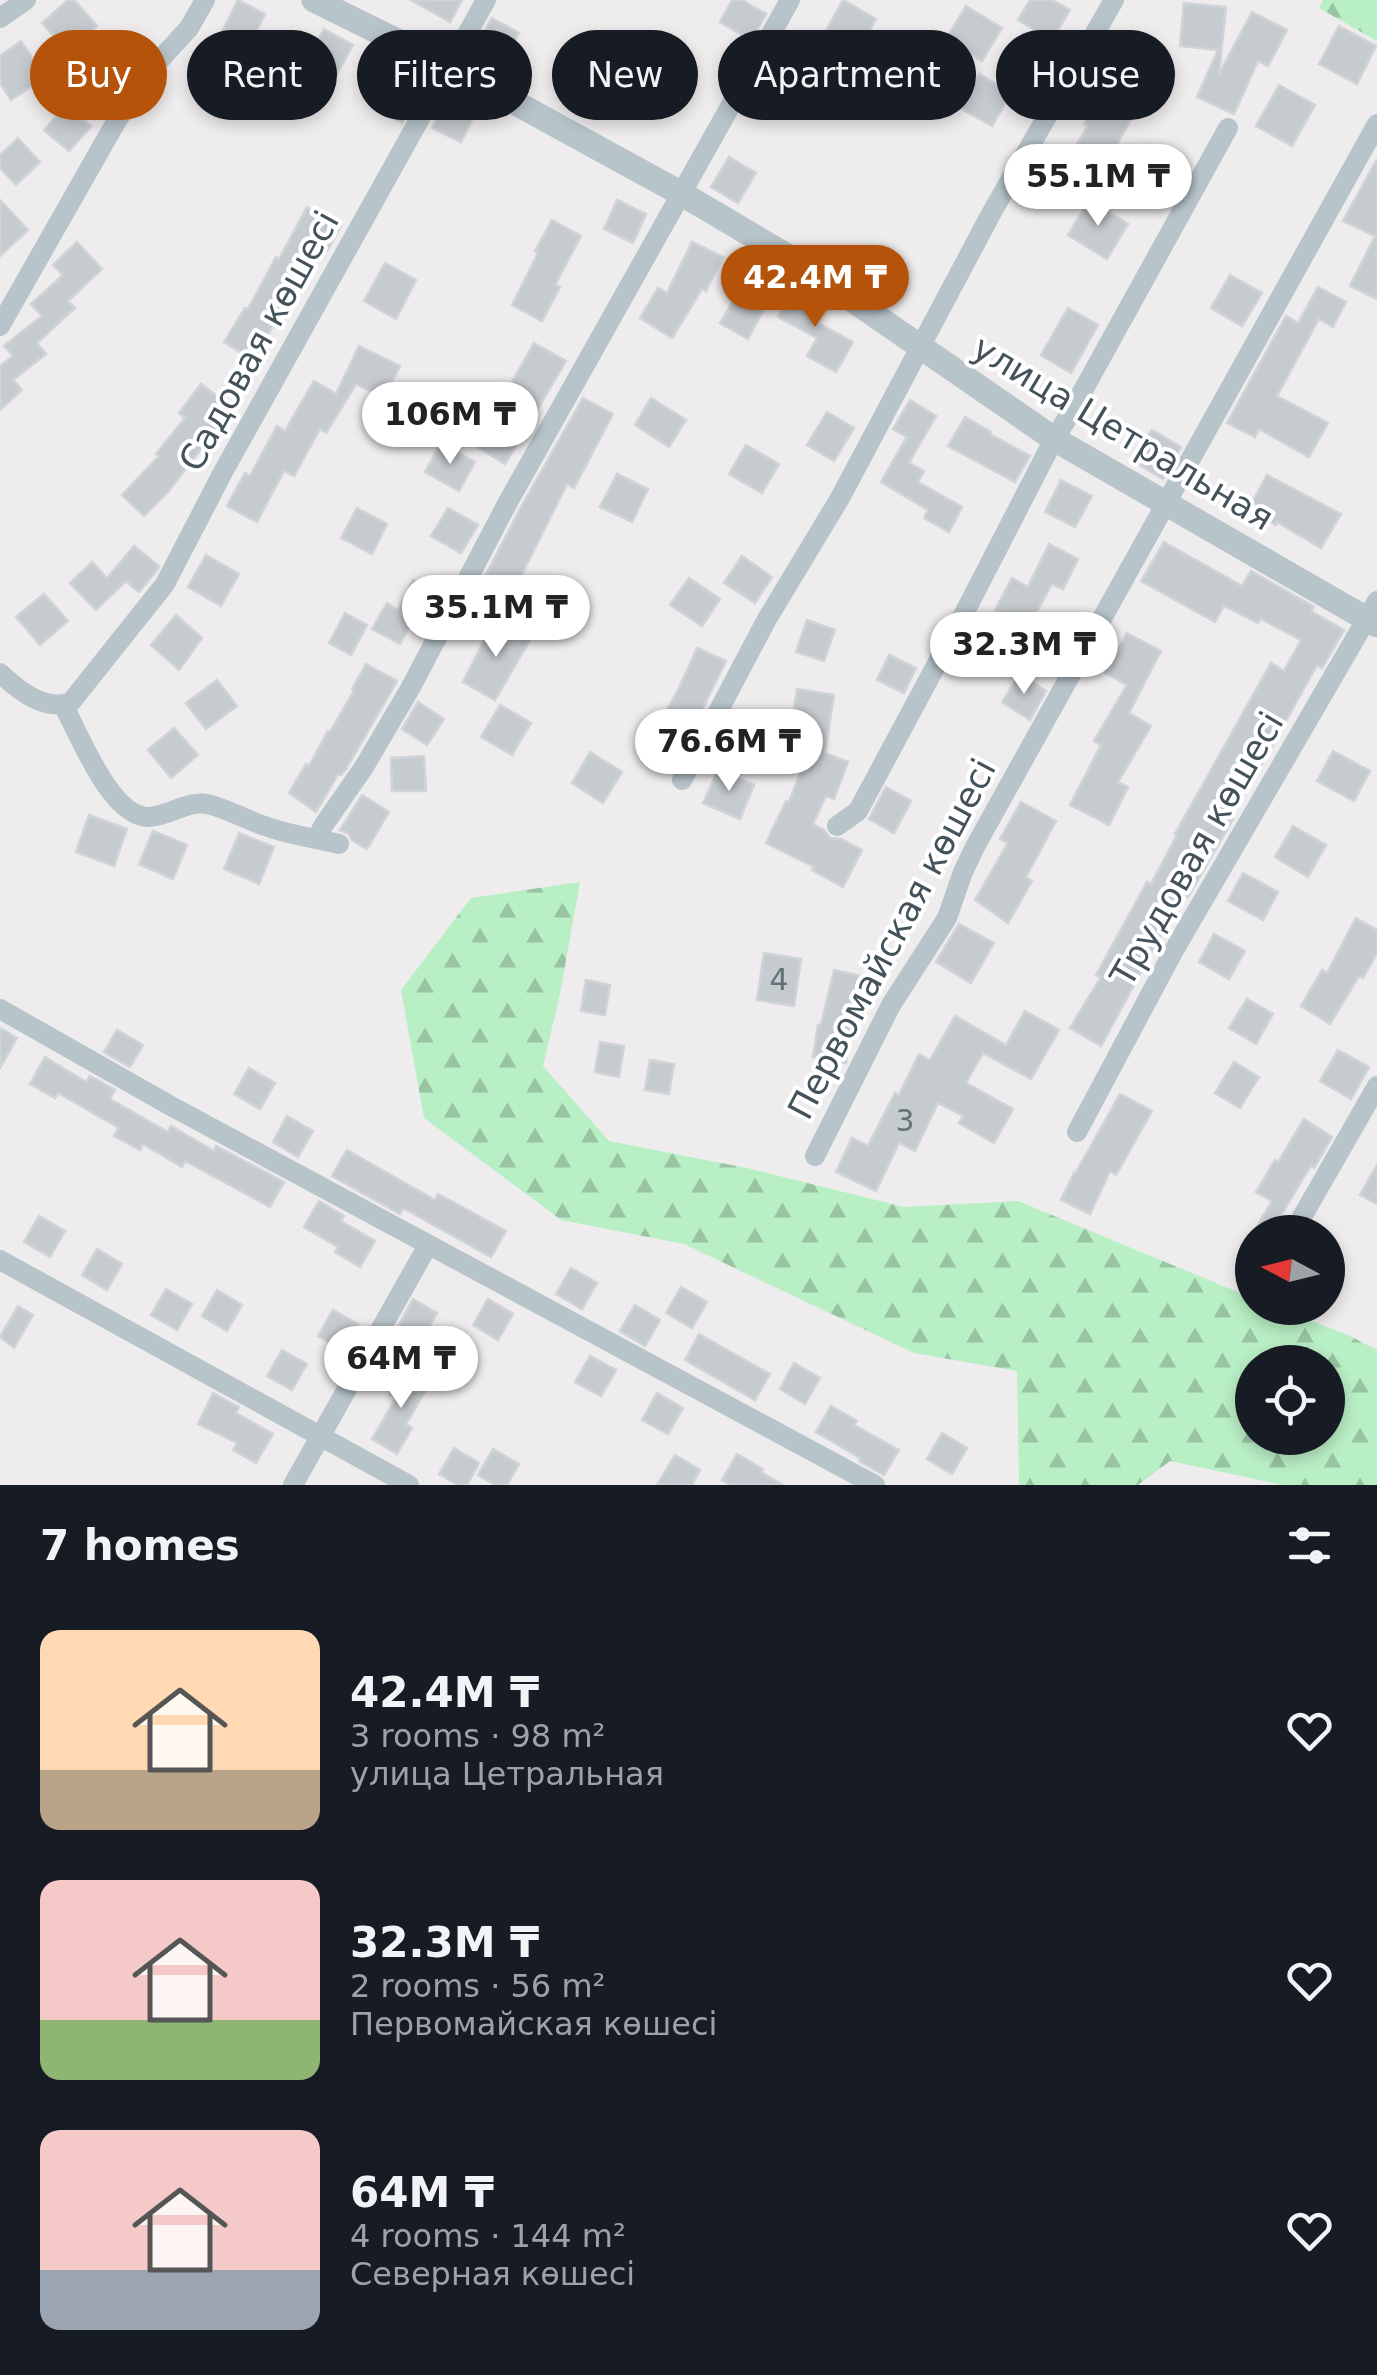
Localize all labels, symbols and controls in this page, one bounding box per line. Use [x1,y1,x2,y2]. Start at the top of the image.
chip: Buy [30,30,167,120]
chip: Rent [187,30,337,120]
chip: Filters [357,30,532,120]
chip: New [552,30,698,120]
chip: Apartment [718,30,976,120]
chip: House [996,30,1175,120]
pin: 55.1M ₸ [1006,144,1190,229]
text: 55.1M ₸ [1026,157,1170,195]
street label: Садовая көшесі [171,204,347,478]
pin: 42.4M ₸ [723,245,907,330]
text: 42.4M ₸ [743,258,887,296]
street label: улица Цетральная [966,327,1280,539]
pin: 106M ₸ [369,382,531,467]
text: 106M ₸ [384,395,516,433]
pin: 35.1M ₸ [404,575,588,660]
text: 35.1M ₸ [424,588,568,626]
pin: 32.3M ₸ [932,612,1116,697]
text: 32.3M ₸ [952,625,1096,663]
street label: Трудовая көшесі [1102,705,1292,994]
pin: 76.6M ₸ [637,709,821,794]
text: 76.6M ₸ [657,722,801,760]
street label: Первомайская көшесі [780,752,1004,1126]
house number: 4 [769,962,789,997]
house number: 3 [895,1103,915,1138]
north arrow [1235,1215,1345,1325]
map controls [1235,1215,1345,1455]
pin: 64M ₸ [331,1326,471,1411]
text: 64M ₸ [346,1339,456,1377]
button: locate [1235,1345,1345,1455]
icon: filters [1282,1518,1337,1573]
text: 7 homes [40,1521,240,1570]
text: 42.4M ₸ [350,1668,539,1717]
icon: home [120,1670,240,1790]
icon: heart [1282,1703,1337,1758]
text: 3 rooms · 98 m² [350,1717,605,1755]
text: улица Цетральная [350,1755,664,1793]
text: 32.3M ₸ [350,1918,539,1967]
icon: home [120,1920,240,2040]
icon: heart [1282,1953,1337,2008]
text: 2 rooms · 56 m² [350,1967,605,2005]
text: Первомайская көшесі [350,2005,717,2043]
text: 64M ₸ [350,2168,494,2217]
icon: home [120,2170,240,2290]
icon: heart [1282,2203,1337,2258]
text: 4 rooms · 144 m² [350,2217,626,2255]
text: Северная көшесі [350,2255,635,2293]

